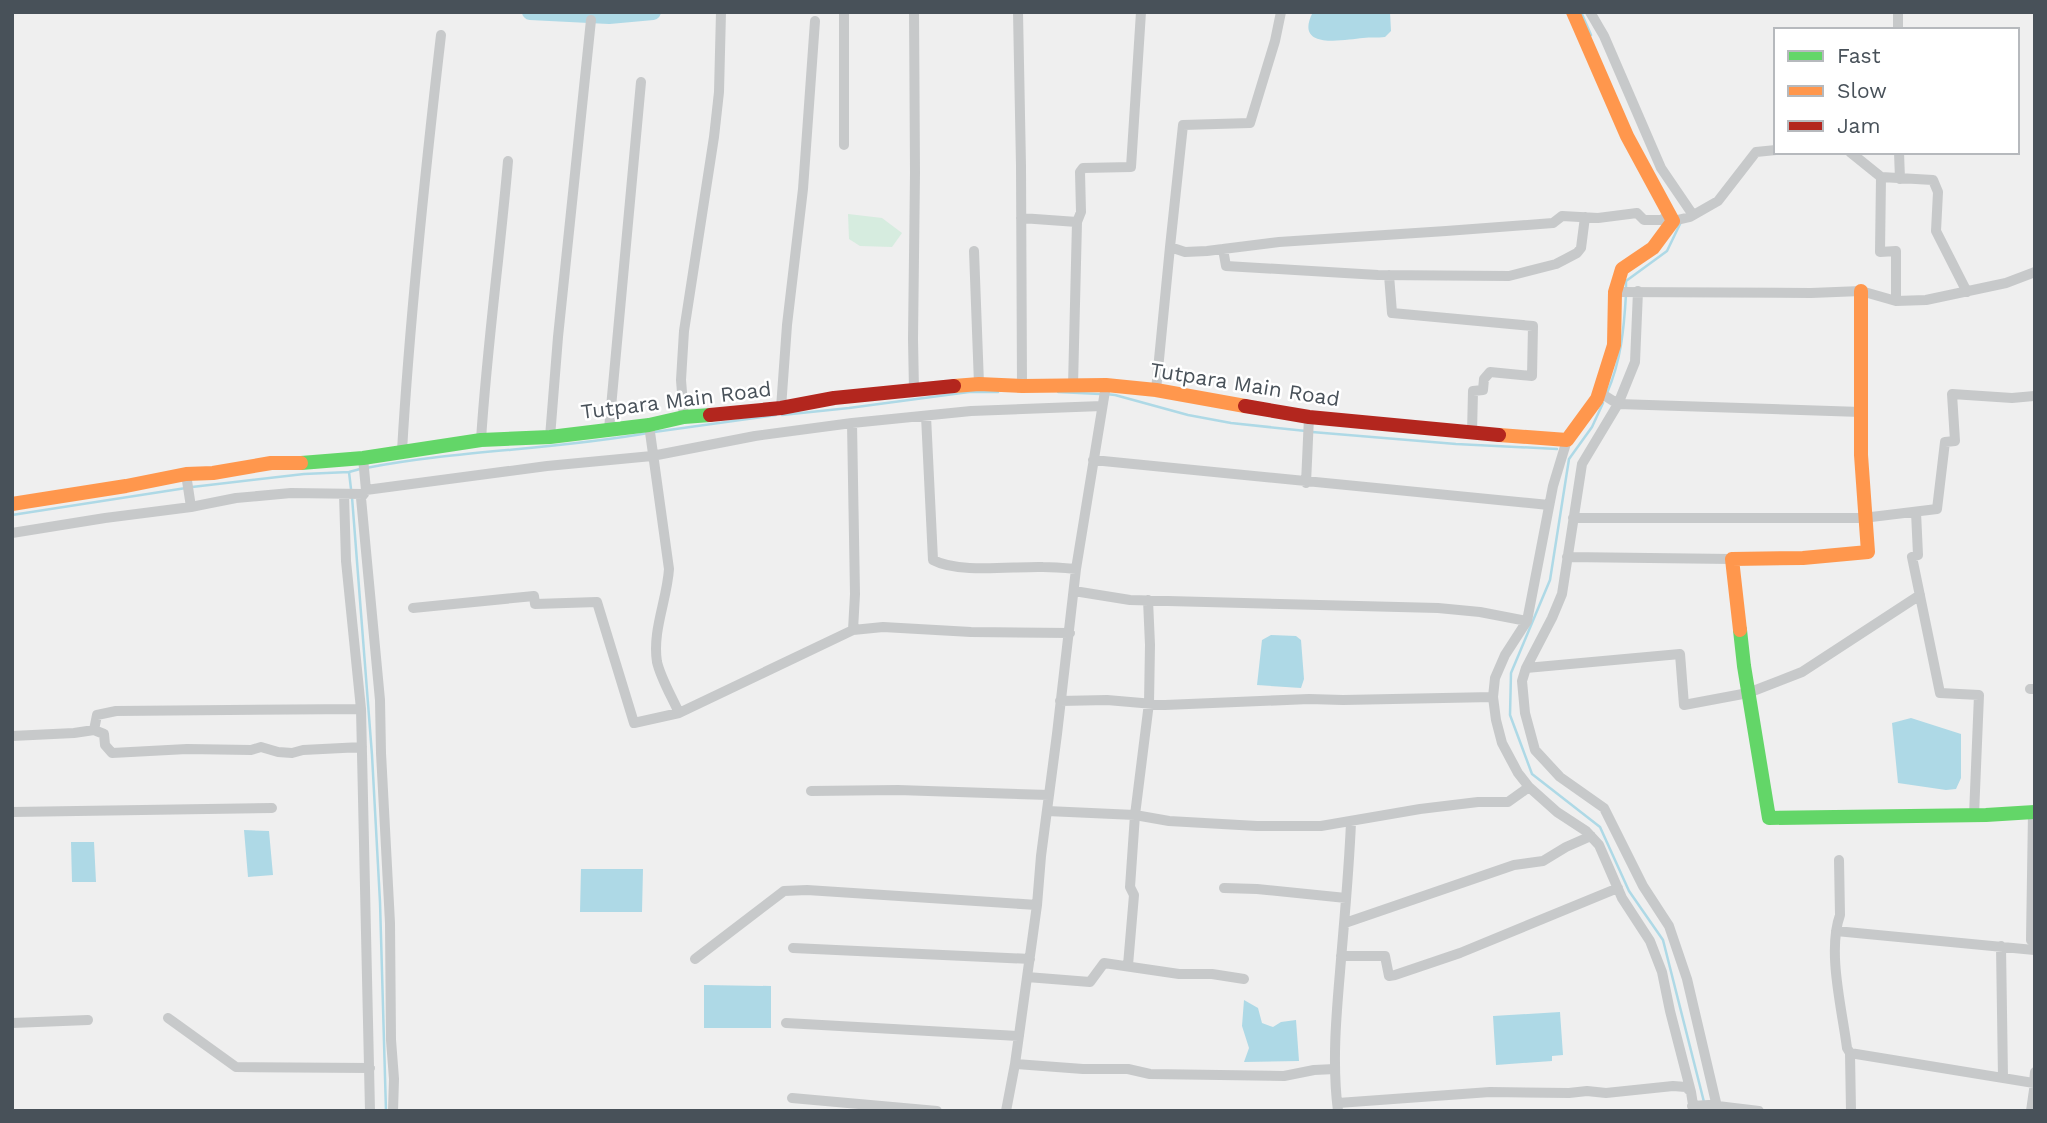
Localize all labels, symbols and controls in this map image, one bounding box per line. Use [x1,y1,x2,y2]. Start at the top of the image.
legend [1774,28,2019,154]
text: Fast [1837,43,1881,68]
text: Slow [1837,78,1887,103]
text: Jam [1837,113,1880,138]
street label: Tutpara Main Road [1148,357,1342,411]
street label: Tutpara Main Road [579,376,773,424]

